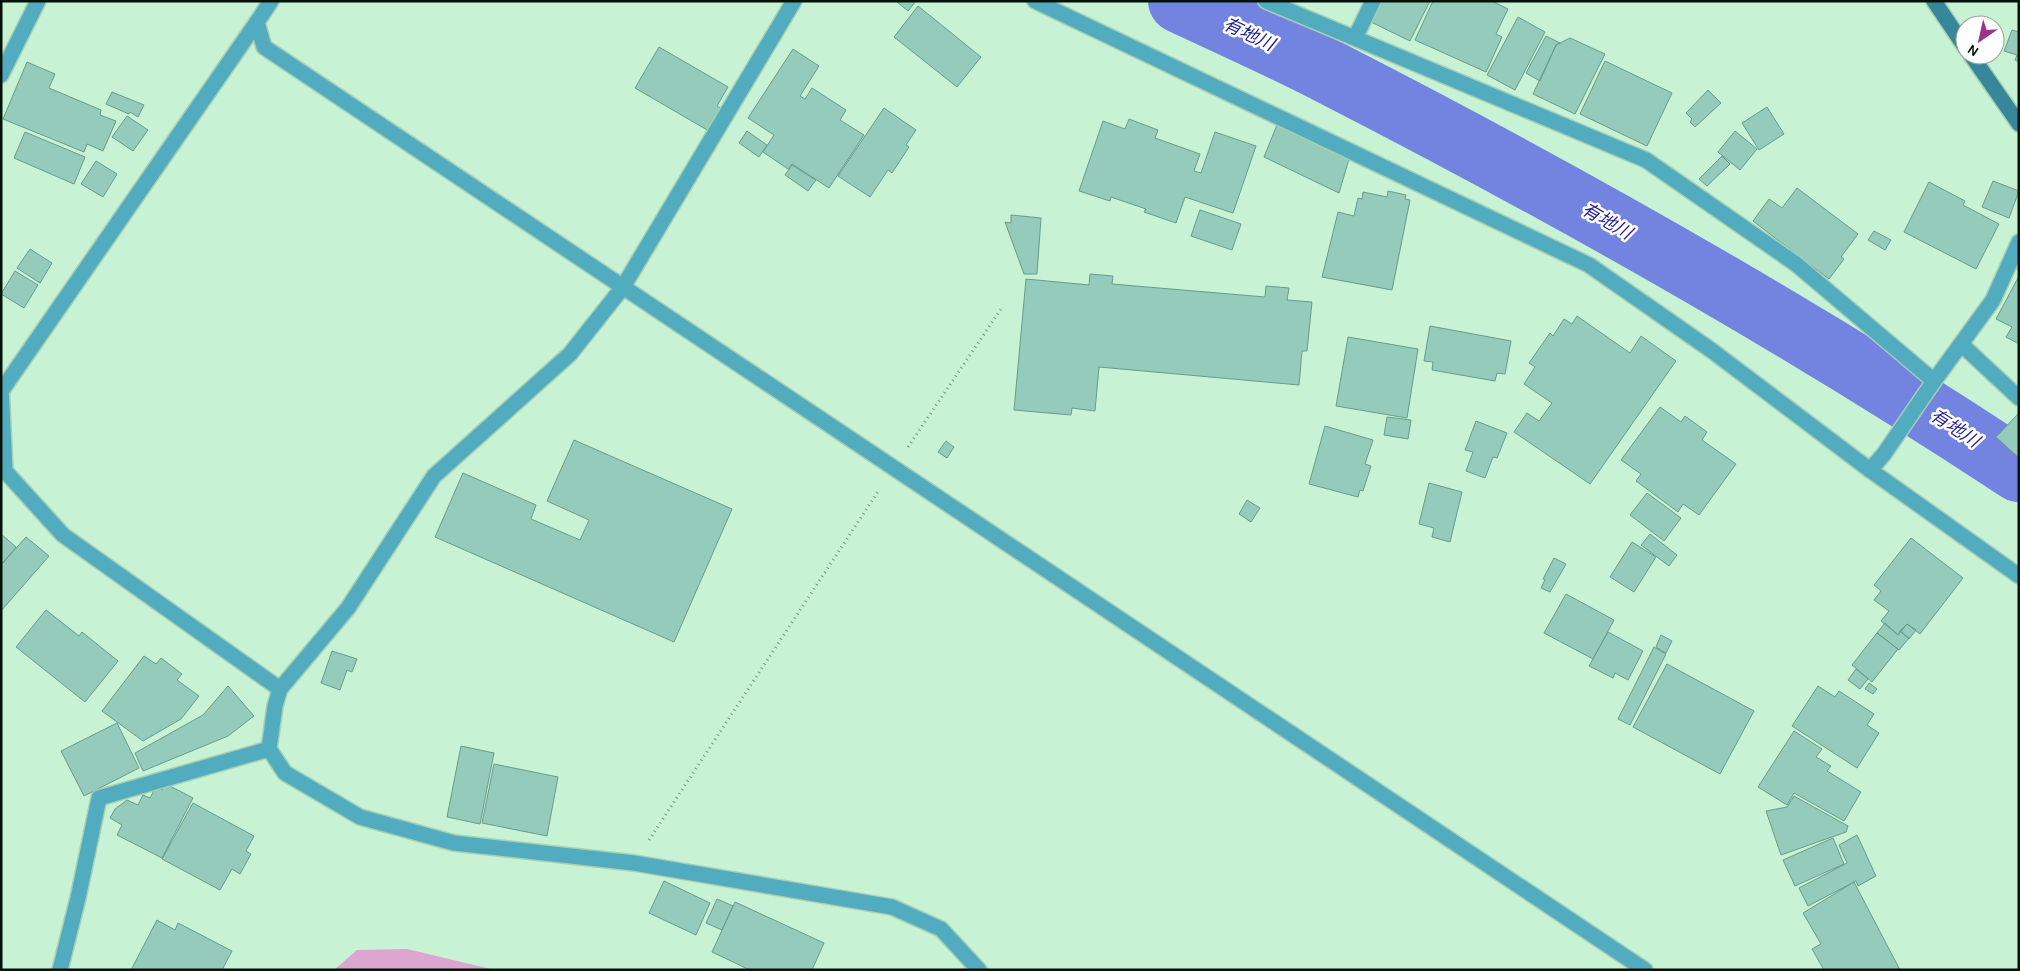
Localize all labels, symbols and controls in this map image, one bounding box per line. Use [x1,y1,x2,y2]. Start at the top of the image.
water label: 有地川 [1220,13,1280,56]
north arrow [1955,15,2005,65]
text: N [1964,41,1982,60]
water label: 有地川 [1578,198,1638,245]
water label: 有地川 [1926,404,1985,453]

